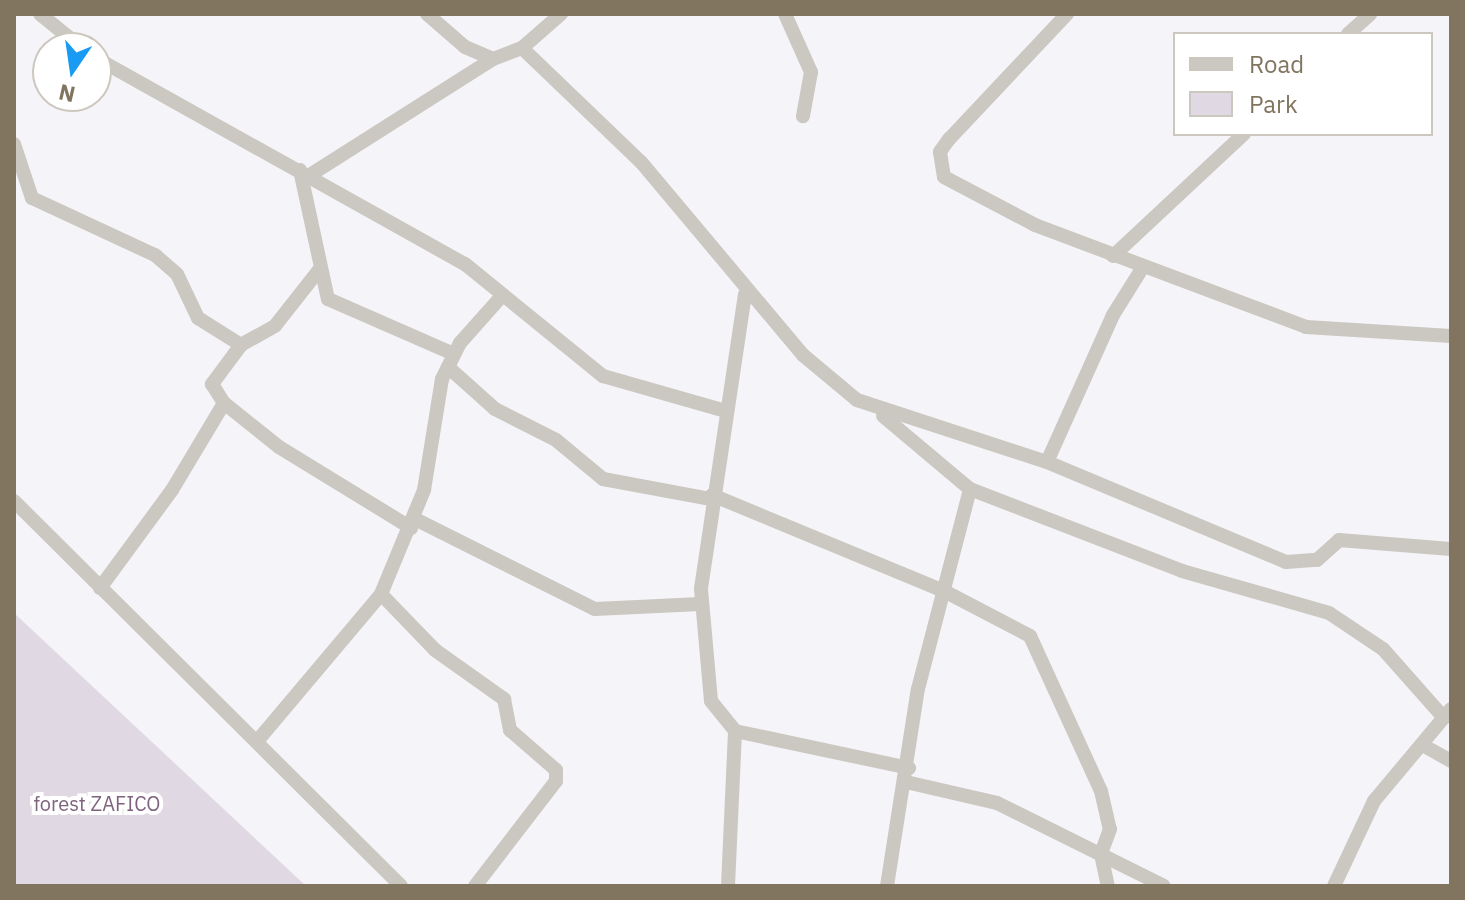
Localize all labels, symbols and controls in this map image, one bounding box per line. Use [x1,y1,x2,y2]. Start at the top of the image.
north arrow [32,32,112,112]
legend [1173,32,1433,136]
text: Road [1249,48,1304,80]
text: N [56,78,78,110]
text: Park [1249,88,1298,120]
park label: forest ZAFICO [33,791,161,815]

